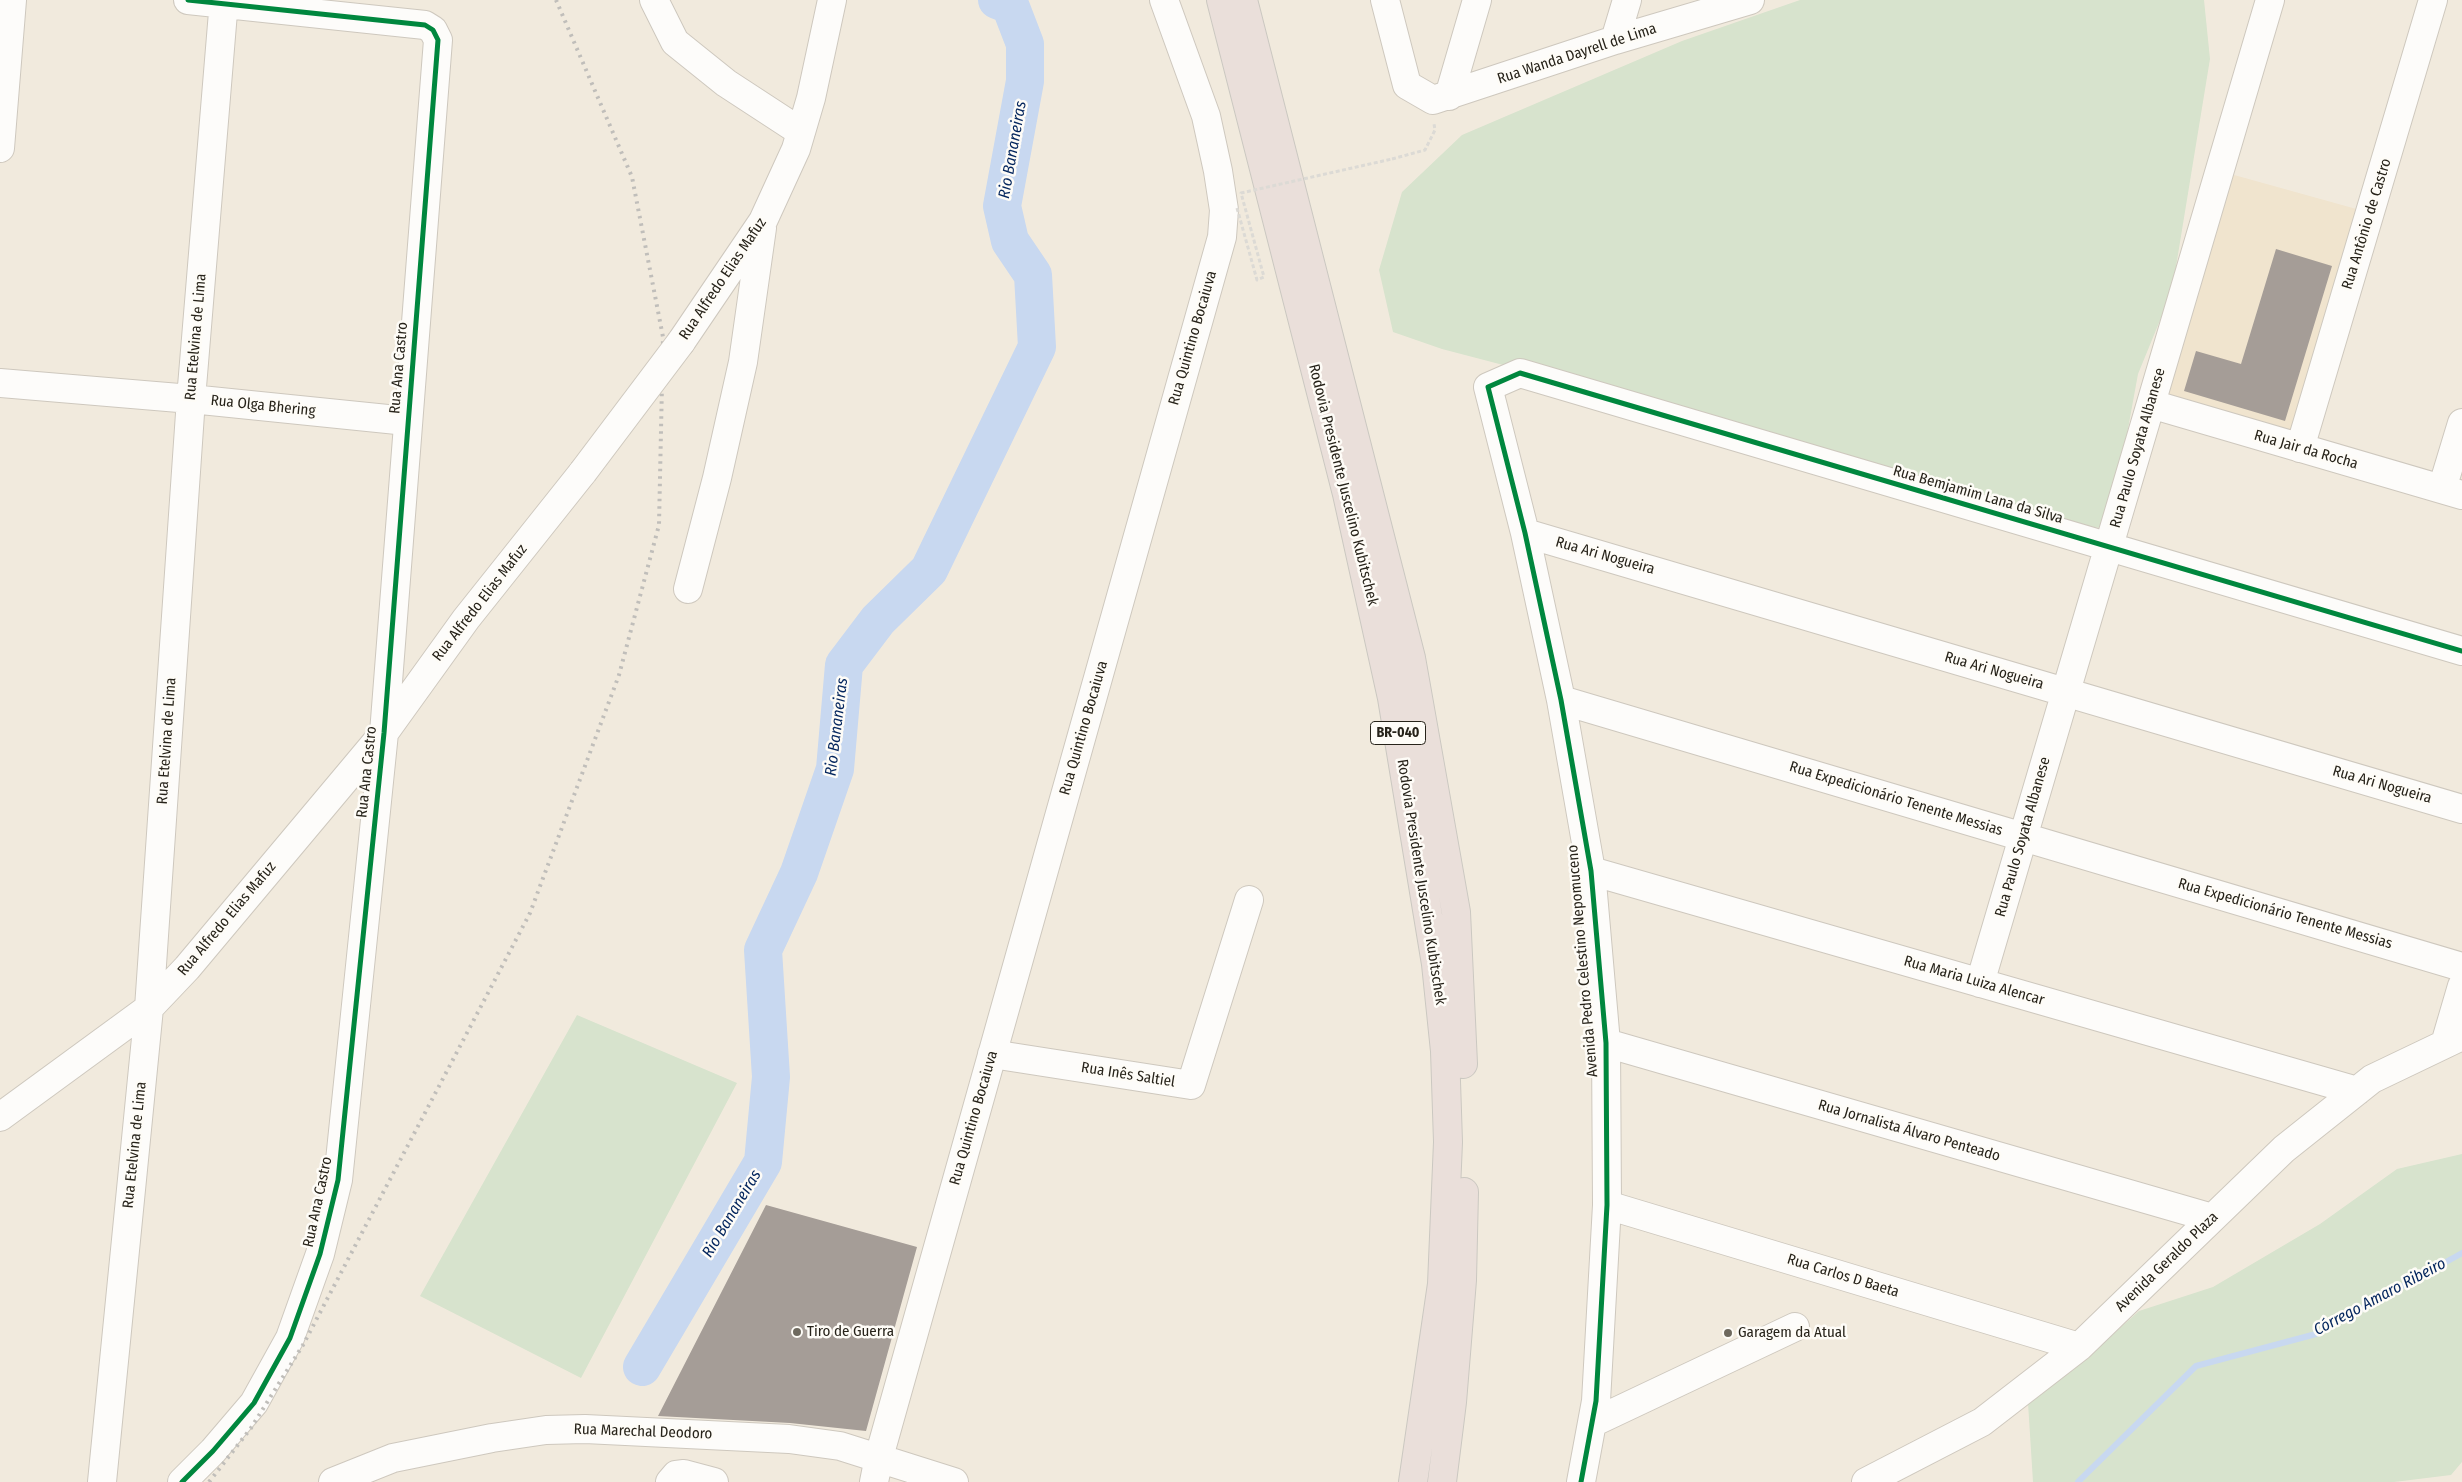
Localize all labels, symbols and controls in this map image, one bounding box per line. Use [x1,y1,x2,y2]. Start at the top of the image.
street label: Rua Wanda Dayrell de Lima [1495,20,1659,88]
water label: Rio Bananeiras [995,100,1031,200]
street label: Rua Antônio de Castro [2339,156,2395,292]
street label: Rua Alfredo Elias Mafuz [675,215,771,343]
street label: Rua Quintino Bocaiuva [1165,269,1221,407]
street label: Rua Etelvina de Lima [181,273,211,401]
street label: Rua Ana Castro [386,321,412,415]
street label: Rodovia Presidente Juscelino Kubitschek [1304,362,1382,608]
street label: Rua Paulo Soyata Albanese [2107,366,2169,530]
street label: Rua Olga Bhering [210,392,316,420]
street label: Rua Jair da Rocha [2252,427,2360,473]
street label: Rua Bemjamim Lana da Silva [1891,462,2065,528]
street label: Rua Ari Nogueira [1553,533,1657,579]
street label: Rua Alfredo Elias Mafuz [429,541,531,665]
street label: Rua Ari Nogueira [1942,648,2046,694]
street label: Rua Quintino Bocaiuva [1056,659,1112,797]
street label: Rua Etelvina de Lima [154,677,180,805]
water label: Rio Bananeiras [821,677,853,777]
road number: BR-040 [1370,721,1426,744]
street label: Rua Ana Castro [353,725,381,819]
street label: Rua Paulo Soyata Albanese [1992,755,2054,919]
street label: Rodovia Presidente Juscelino Kubitschek [1393,758,1449,1006]
street label: Rua Expedicionário Tenente Messias [1787,758,2005,840]
street label: Rua Ari Nogueira [2330,762,2434,808]
street label: Avenida Pedro Celestino Nepomuceno [1564,844,1602,1078]
street label: Rua Alfredo Elias Mafuz [174,858,280,980]
street label: Rua Expedicionário Tenente Messias [2176,875,2394,953]
street label: Rua Maria Luiza Alencar [1902,952,2046,1010]
street label: Rua Quintino Bocaiuva [946,1049,1002,1187]
street label: Rua Inês Saltiel [1080,1059,1176,1091]
street label: Rua Etelvina de Lima [119,1081,151,1209]
street label: Rua Jornalista Álvaro Penteado [1816,1096,2002,1166]
street label: Rua Ana Castro [300,1155,336,1249]
water label: Rio Bananeiras [698,1167,766,1261]
street label: Avenida Geraldo Plaza [2112,1208,2222,1316]
street label: Rua Carlos D Baeta [1785,1250,1901,1302]
water label: Córrego Amaro Ribeiro [2311,1254,2449,1340]
place label: Tiro de Guerra [807,1323,894,1341]
place label: Garagem da Atual [1738,1324,1846,1342]
marker: Tiro de Guerra [791,1326,803,1338]
marker: Garagem da Atual [1722,1327,1734,1339]
street label: Rua Marechal Deodoro [573,1421,713,1443]

